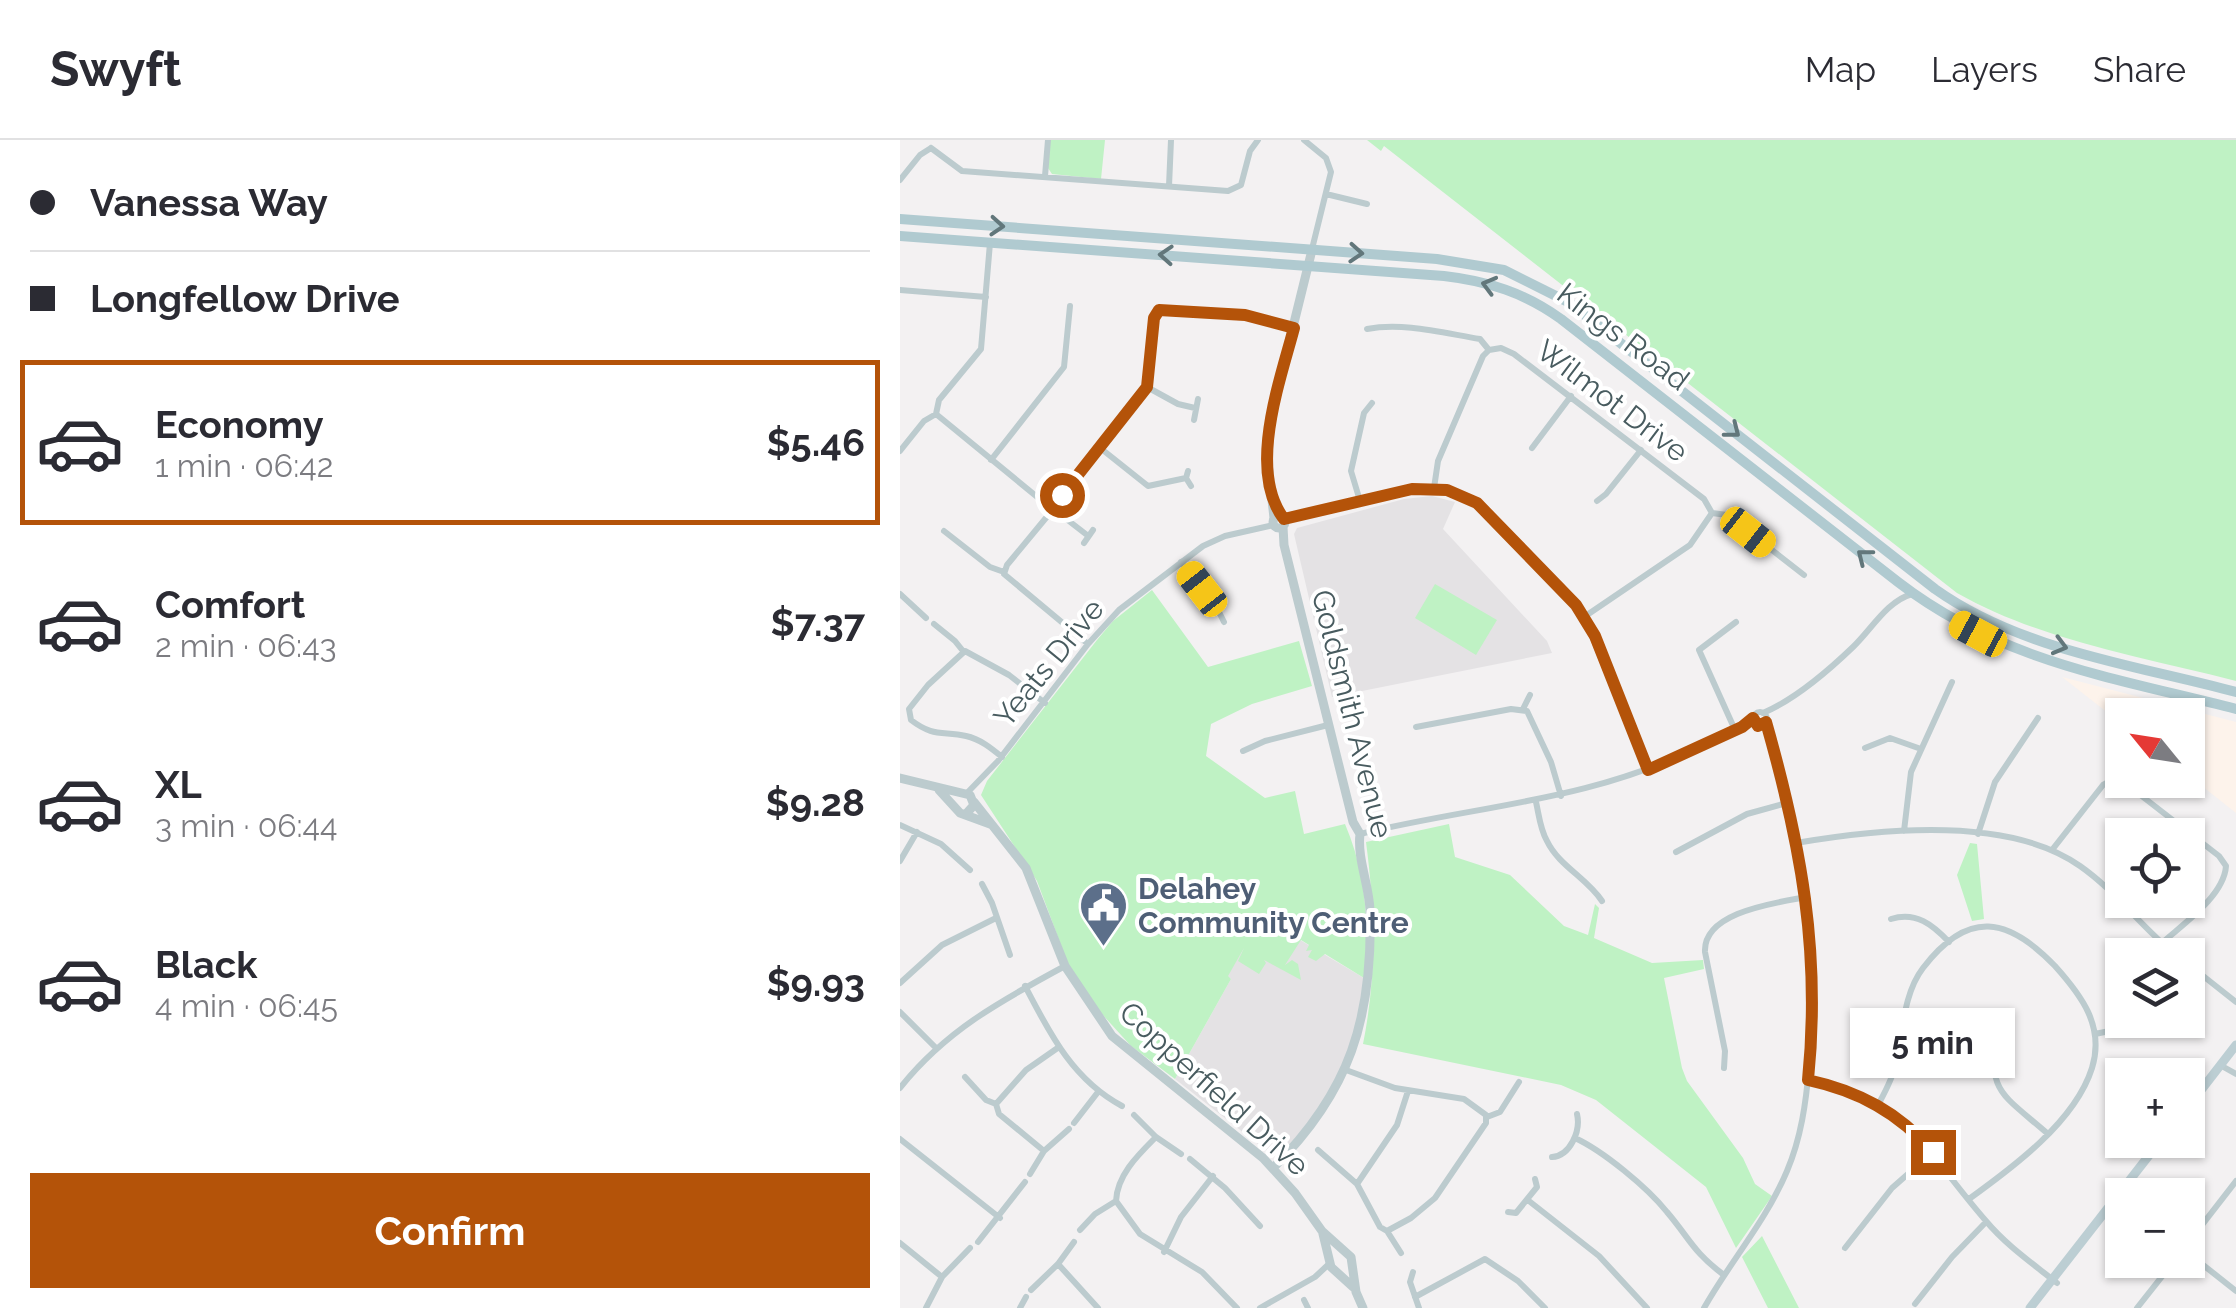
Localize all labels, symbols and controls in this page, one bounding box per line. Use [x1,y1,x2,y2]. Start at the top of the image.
text: Swyft [50,41,181,97]
text: Map [1805,49,1876,90]
text: Layers [1931,49,2038,90]
text: Share [2093,49,2186,90]
text: Vanessa Way [90,180,328,225]
one-way arrow [990,215,1006,237]
one-way arrow [1349,242,1365,263]
one-way arrow [1158,245,1174,267]
one-way arrow [1481,275,1498,296]
text: Longfellow Drive [90,276,400,321]
street label: Kings Road [1550,276,1696,398]
street label: Wilmot Drive [1530,332,1695,469]
icon: car [35,398,125,488]
text: Economy [155,402,324,447]
one-way arrow [1722,419,1740,437]
text: $5.46 [767,420,865,465]
text: 1 min · 06:42 [155,447,333,484]
route start [1040,473,1085,518]
car [1715,502,1781,562]
one-way arrow [1858,550,1876,567]
car [1172,556,1232,622]
icon: car [35,578,125,668]
text: Comfort [155,582,305,627]
street label: Goldsmith Avenue [1305,586,1400,841]
street label: Yeats Drive [986,592,1111,734]
text: $7.37 [771,600,865,645]
car [1944,607,2012,661]
text: 2 min · 06:43 [155,627,337,664]
one-way arrow [2051,635,2068,656]
north arrow [2105,698,2205,798]
map controls [2105,698,2205,1278]
icon: car [35,758,125,848]
text: XL [155,762,202,807]
text: $9.28 [766,780,865,825]
text: 3 min · 06:44 [155,807,338,844]
button: locate [2105,818,2205,918]
place label: Delahey Community Centre [1138,871,1409,940]
public building icon: Delahey Community Centre [1077,880,1129,948]
icon: car [35,938,125,1028]
button: layers [2105,938,2205,1038]
text: Black [155,942,257,987]
text: $9.93 [766,960,865,1005]
text: 4 min · 06:45 [155,987,338,1024]
street label: Copperfield Drive [1113,995,1316,1183]
callout: 5 min [1850,1007,2016,1077]
text: 5 min [1891,1024,1974,1061]
button: + [2105,1058,2205,1158]
route end [1911,1130,1956,1175]
button: Confirm [30,1173,870,1288]
button: − [2105,1178,2205,1278]

